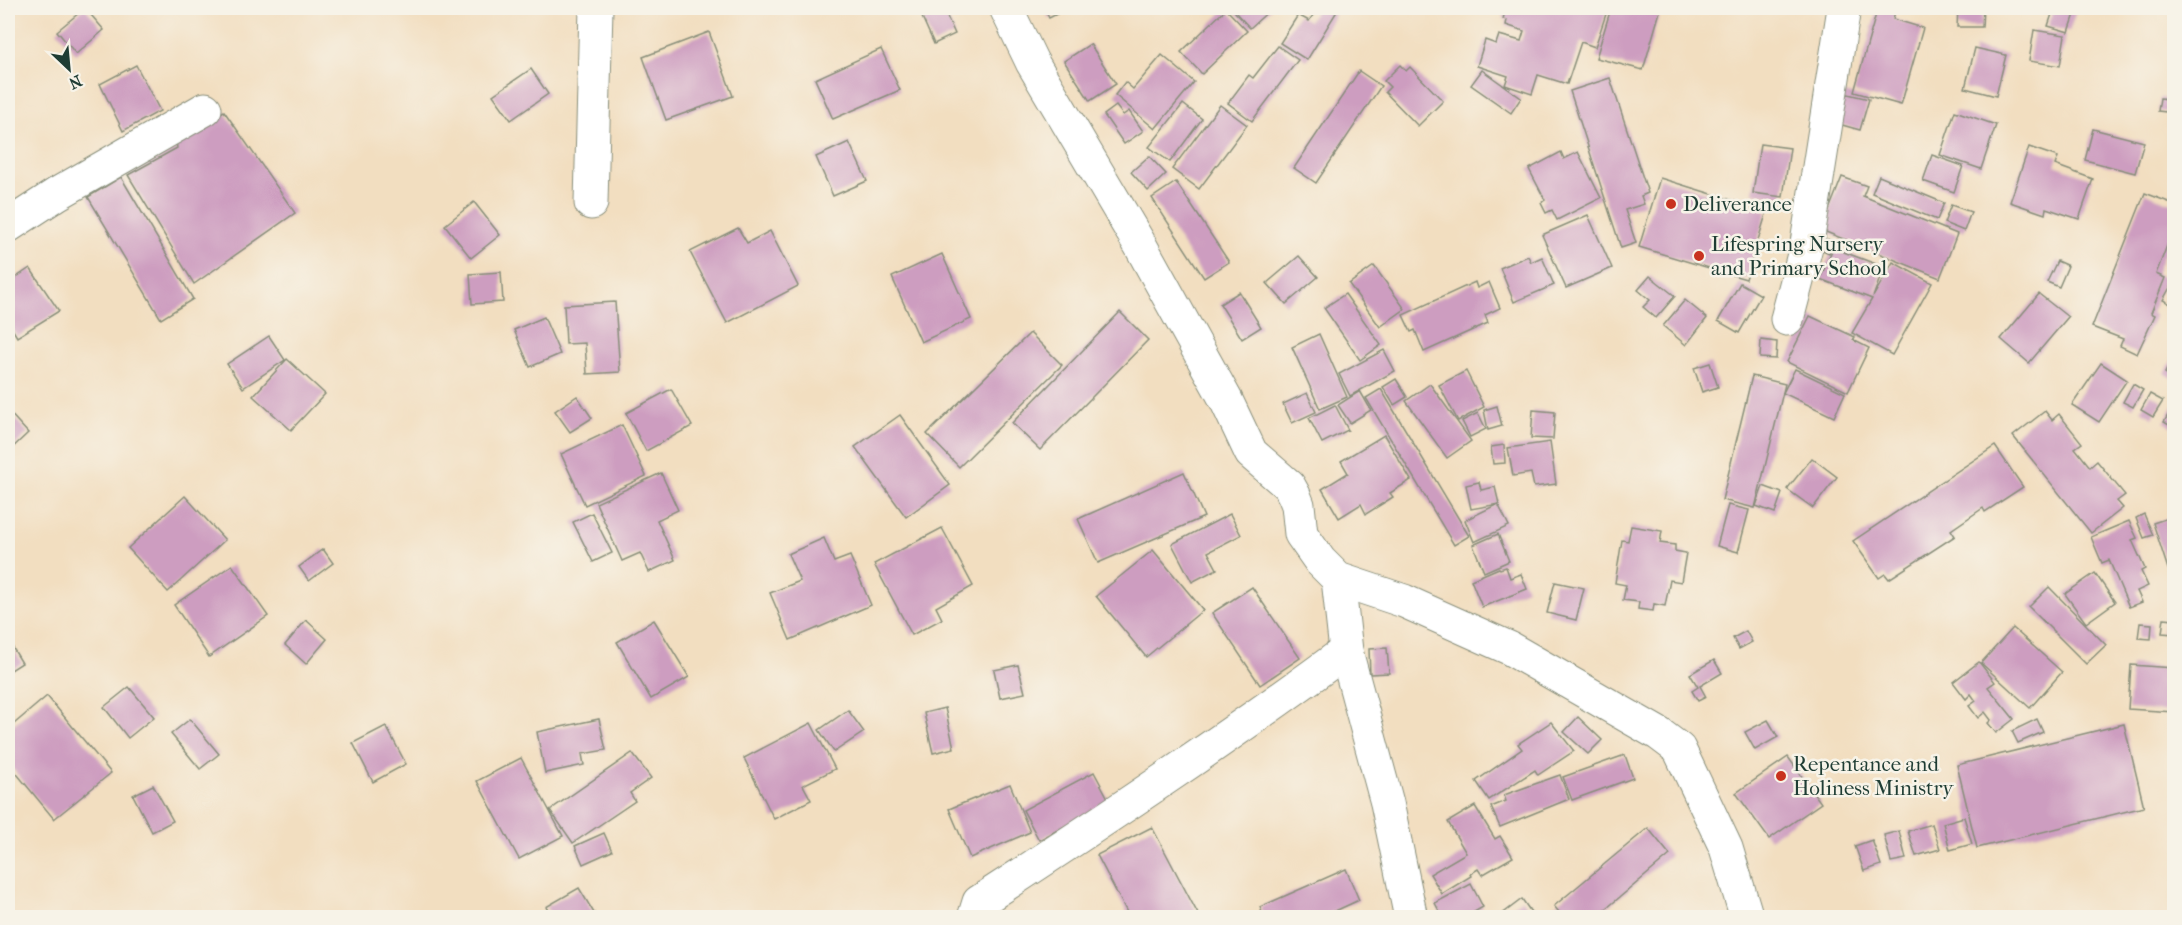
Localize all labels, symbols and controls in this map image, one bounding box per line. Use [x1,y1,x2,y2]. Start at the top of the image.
north arrow [39,39,99,99]
text: N [65,71,85,94]
place label: Deliverance [1683,192,1792,216]
marker: Deliverance [1664,197,1678,211]
place label: Lifespring Nursery and Primary School [1711,232,1887,280]
marker: Lifespring Nursery and Primary School [1692,249,1706,263]
place label: Repentance and Holiness Ministry [1793,752,1954,800]
marker: Repentance and Holiness Ministry [1774,769,1788,783]

